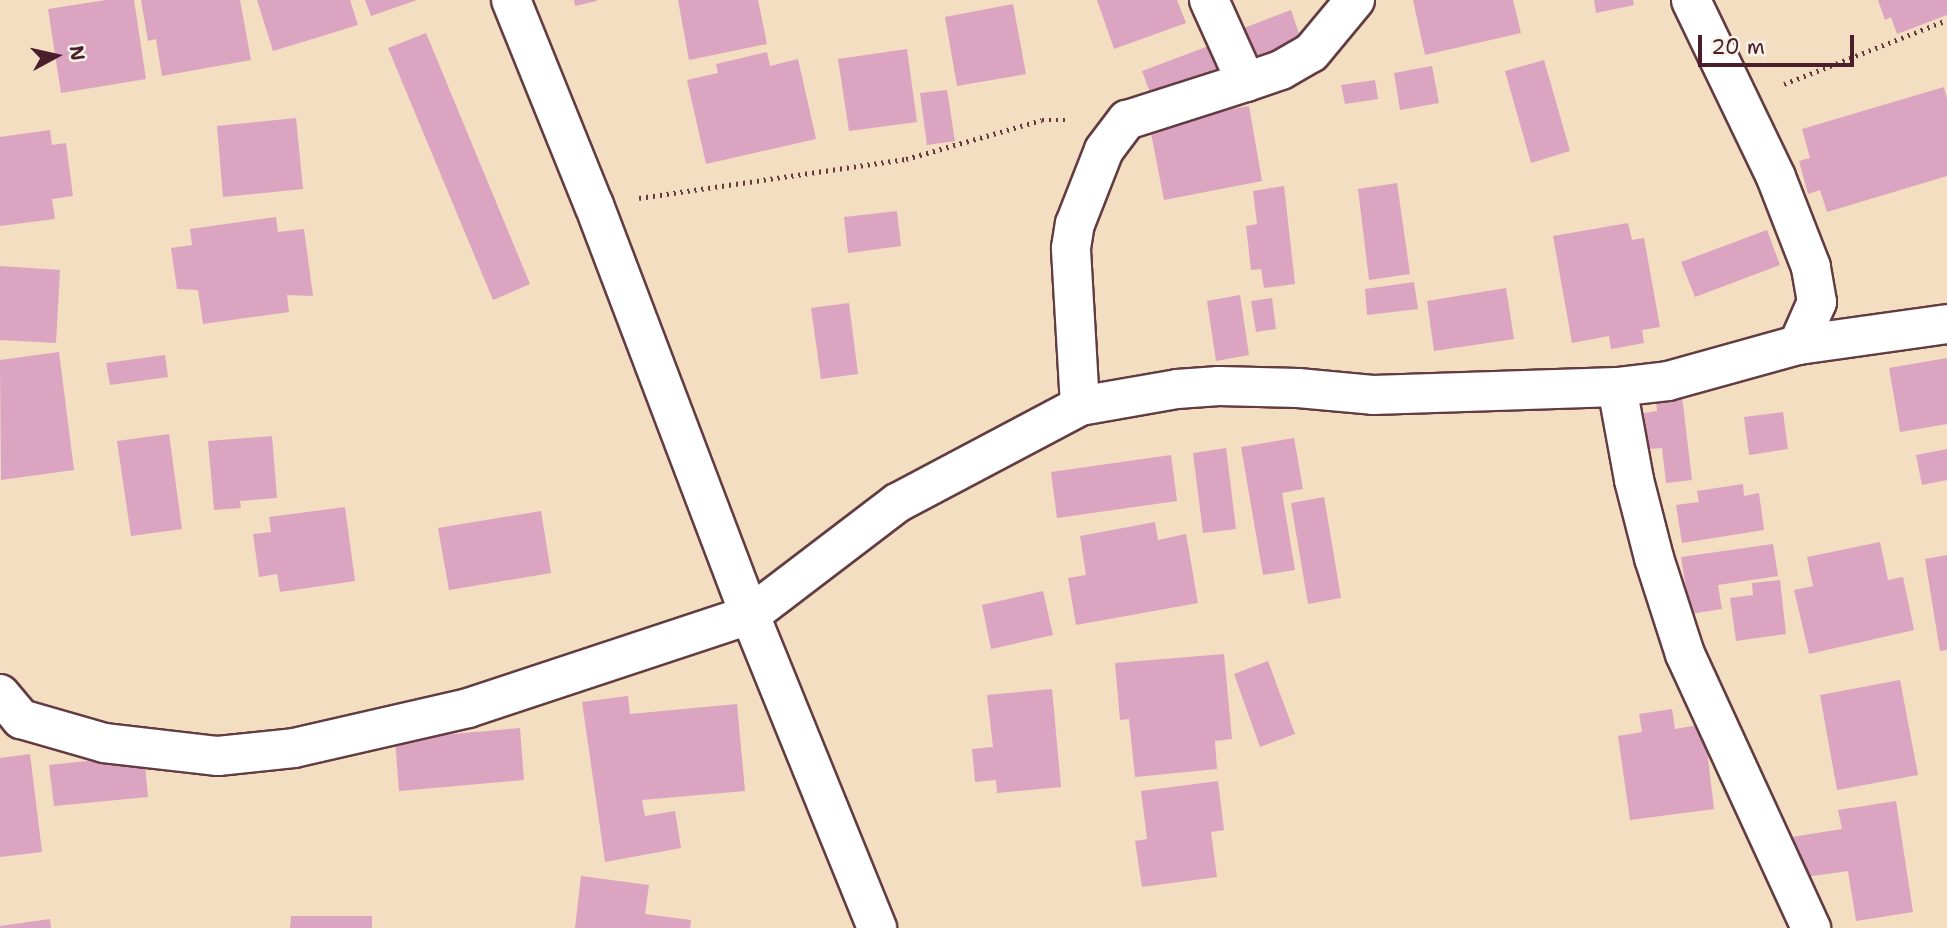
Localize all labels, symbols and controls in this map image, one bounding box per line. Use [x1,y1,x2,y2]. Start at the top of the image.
north arrow [21,21,91,91]
scale bar [1702,21,1858,65]
text: 20 m [1711,33,1765,61]
text: N [64,44,91,62]

